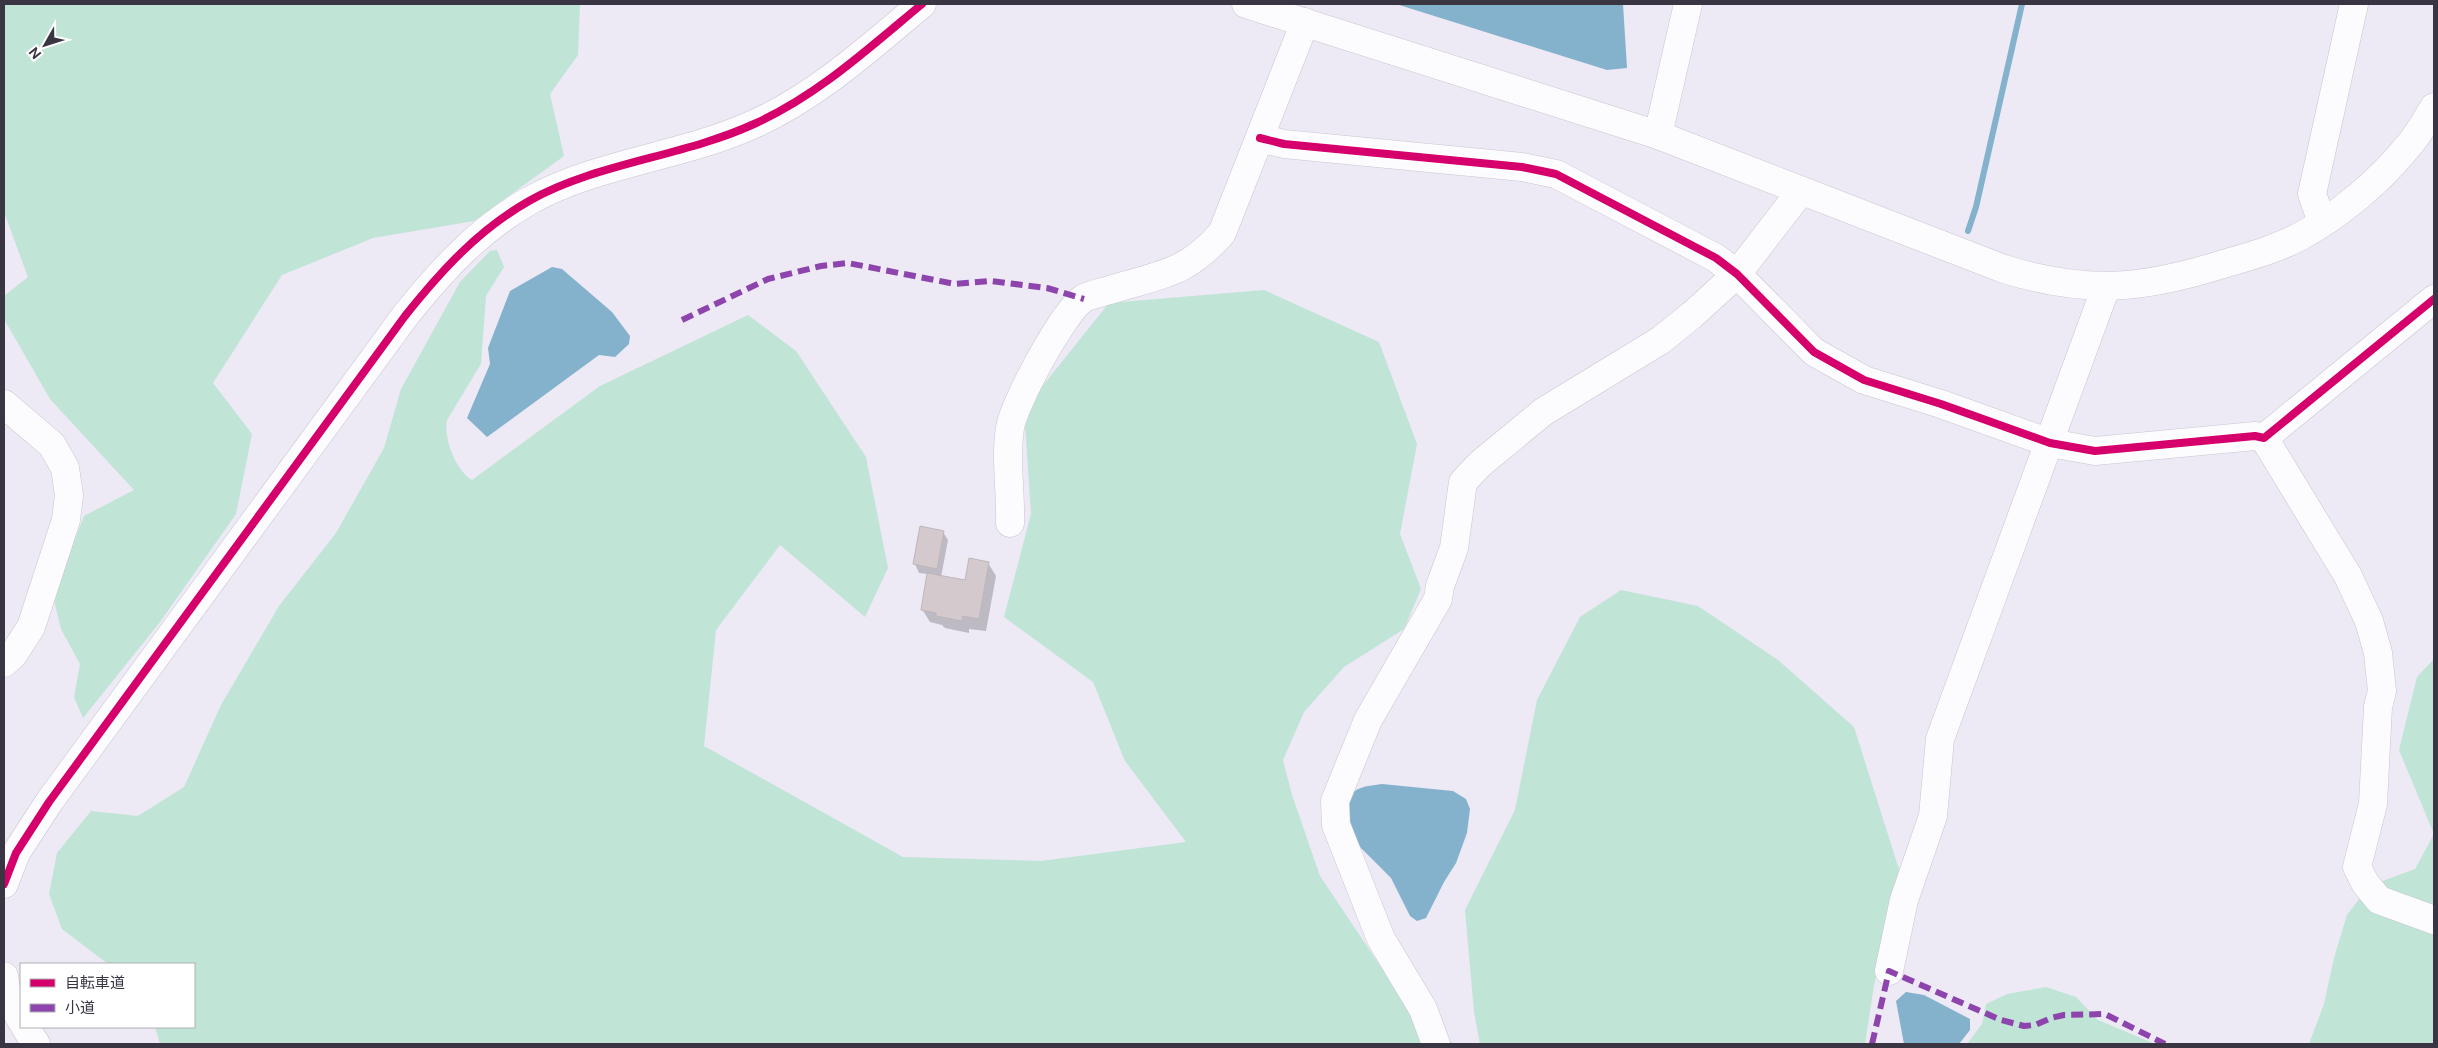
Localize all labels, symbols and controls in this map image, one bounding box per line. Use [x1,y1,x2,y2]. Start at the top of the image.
north arrow [20,20,70,70]
text: N [25,44,45,63]
legend [20,963,195,1028]
text: 自転車道 [65,973,125,993]
text: 小道 [65,998,95,1018]

